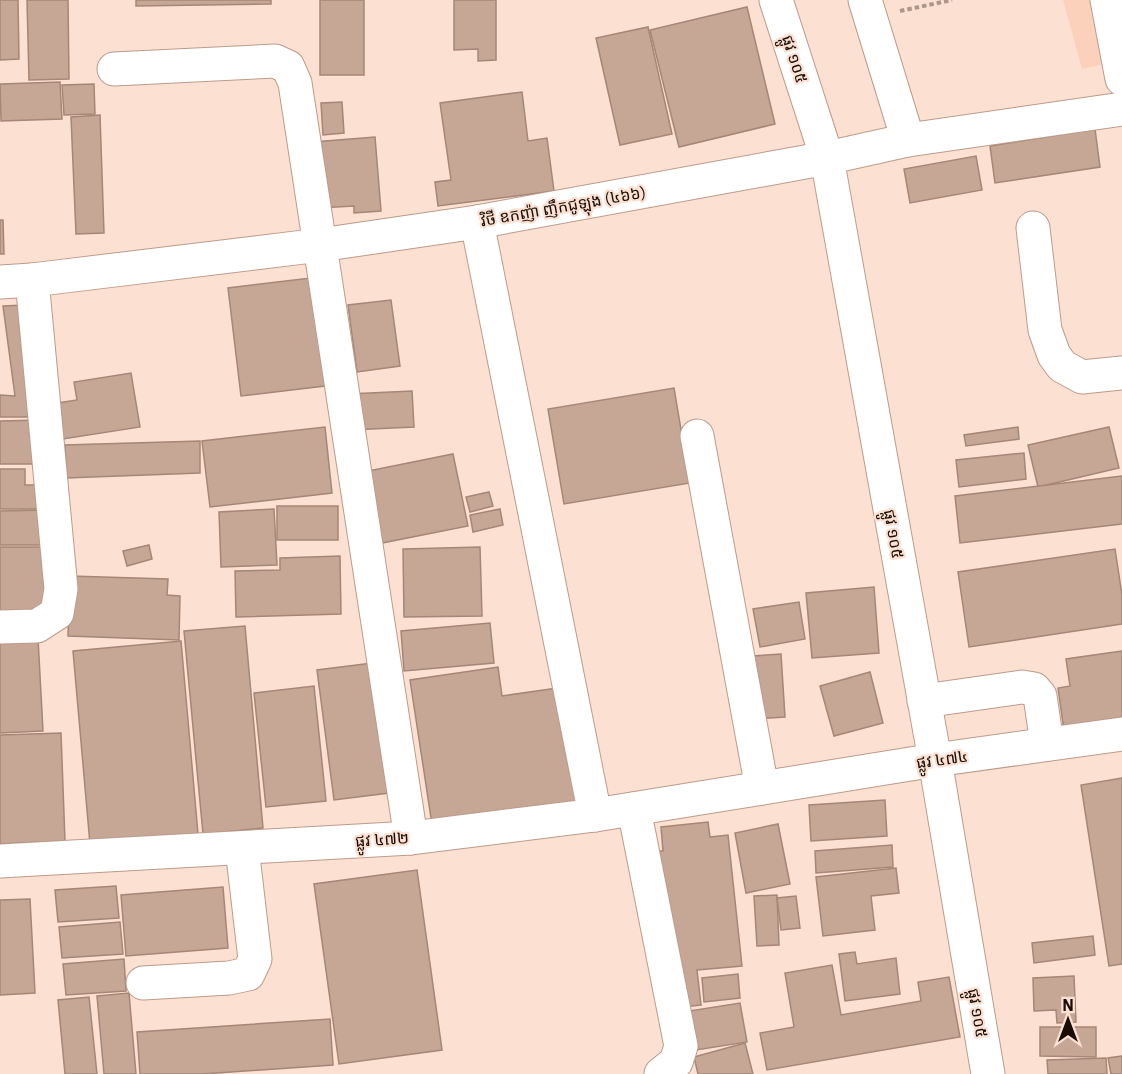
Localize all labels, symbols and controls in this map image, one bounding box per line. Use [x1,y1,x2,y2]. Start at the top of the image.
street label: ផ្លូវ ១០៥ [773,32,812,87]
street label: វិថី ឧកញ៉ា ញឹកជូឡុង (៤៦៦) [478,181,648,236]
street label: ផ្លូវ ១០៥ [875,508,908,561]
street label: ផ្លូវ ៤៧៤ [915,745,970,777]
street label: ផ្លូវ ៤៧២ [354,827,410,856]
street label: ផ្លូវ ១០៥ [959,987,992,1040]
north arrow [1038,990,1098,1050]
text: N [1062,995,1074,1015]

